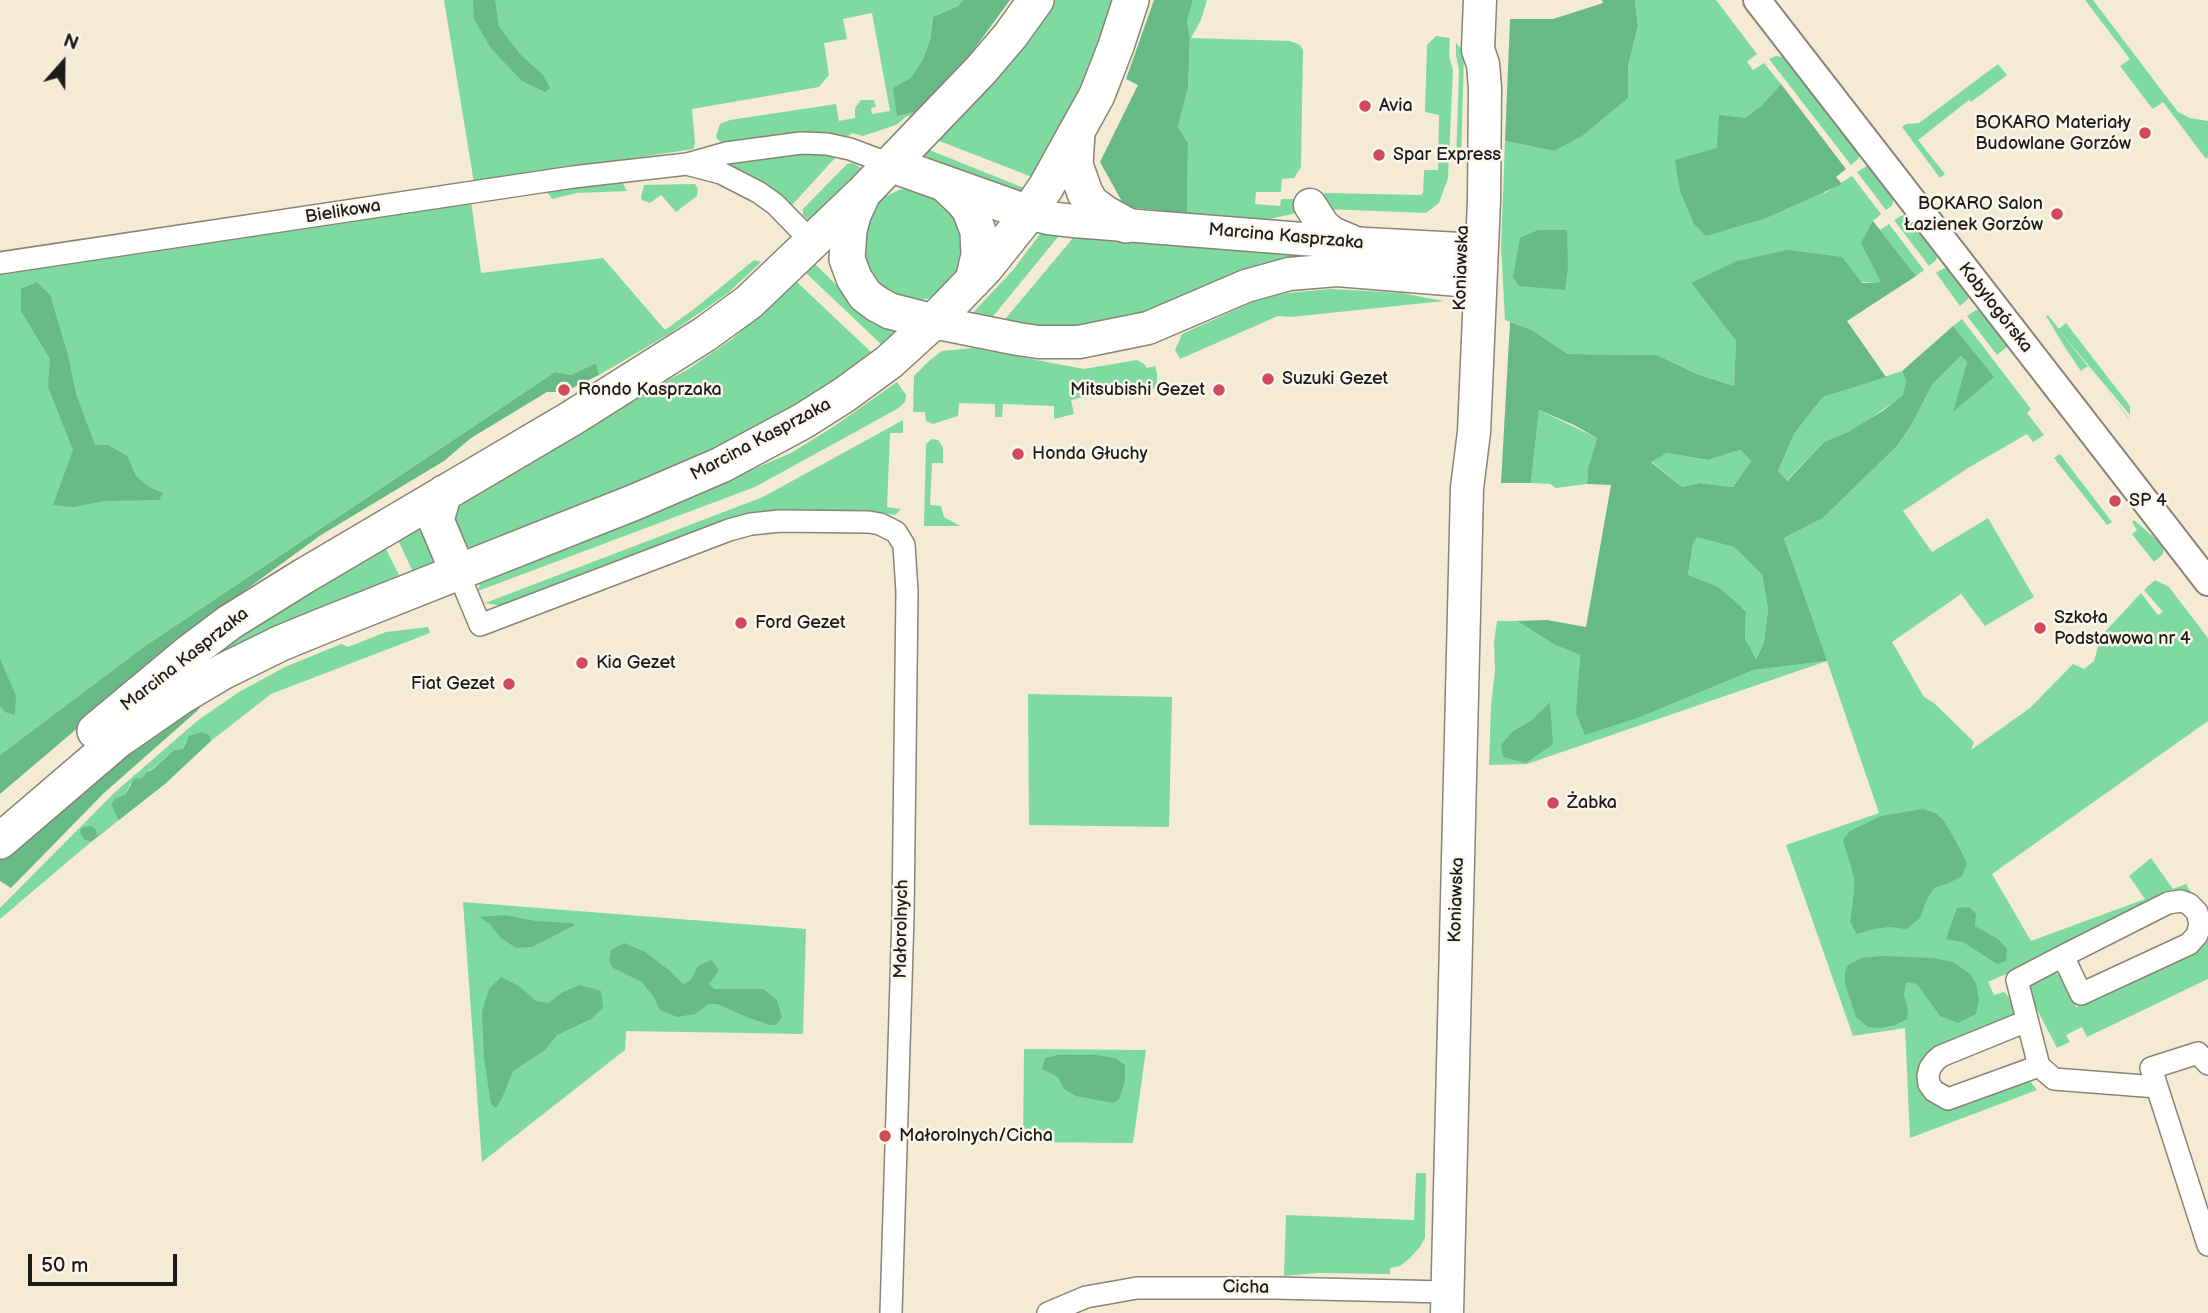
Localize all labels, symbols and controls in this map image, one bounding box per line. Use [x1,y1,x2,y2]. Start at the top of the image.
north arrow [28,28,98,98]
text: N [60,30,81,56]
place label: Avia [1379,95,1413,117]
marker: Avia [1357,98,1373,114]
place label: BOKARO Materiały Budowlane Gorzów [1975,112,2131,154]
marker: BOKARO Materiały Budowlane Gorzów [2137,125,2153,141]
place label: Spar Express [1393,144,1501,166]
marker: Spar Express [1371,147,1387,163]
place label: BOKARO Salon Łazienek Gorzów [1904,193,2043,235]
street label: Bielikowa [304,195,382,229]
marker: BOKARO Salon Łazienek Gorzów [2049,206,2065,222]
street label: Marcina Kasprzaka [1207,219,1365,255]
street label: Koniawska [1450,225,1474,311]
street label: Kobylogórska [1953,259,2037,357]
place label: Suzuki Gezet [1282,368,1388,390]
marker: Suzuki Gezet [1260,371,1276,387]
place label: Rondo Kasprzaka [578,379,722,401]
place label: Mitsubishi Gezet [1070,379,1205,401]
marker: Rondo Kasprzaka [556,382,572,398]
marker: Mitsubishi Gezet [1211,382,1227,398]
street label: Marcina Kasprzaka [687,394,835,486]
place label: Honda Głuchy [1032,443,1148,465]
marker: Honda Głuchy [1010,446,1026,462]
place label: SP 4 [2129,490,2167,512]
marker: SP 4 [2107,493,2123,509]
street label: Marcina Kasprzaka [117,604,253,716]
place label: Szkoła Podstawowa nr 4 [2054,607,2191,650]
place label: Ford Gezet [755,612,845,634]
marker: Ford Gezet [733,615,749,631]
marker: Szkoła Podstawowa nr 4 [2032,620,2048,636]
place label: Kia Gezet [596,652,676,674]
marker: Kia Gezet [574,655,590,671]
place label: Fiat Gezet [411,673,495,695]
marker: Fiat Gezet [501,676,517,692]
place label: Żabka [1567,792,1617,814]
marker: Żabka [1545,795,1561,811]
street label: Koniawska [1445,857,1469,943]
street label: Małorolnych [890,879,914,979]
place label: Małorolnych/Cicha [899,1125,1053,1147]
marker: Małorolnych/Cicha [877,1128,893,1144]
scale bar [32,1240,180,1284]
text: 50 m [41,1253,88,1278]
street label: Cicha [1222,1277,1270,1299]

